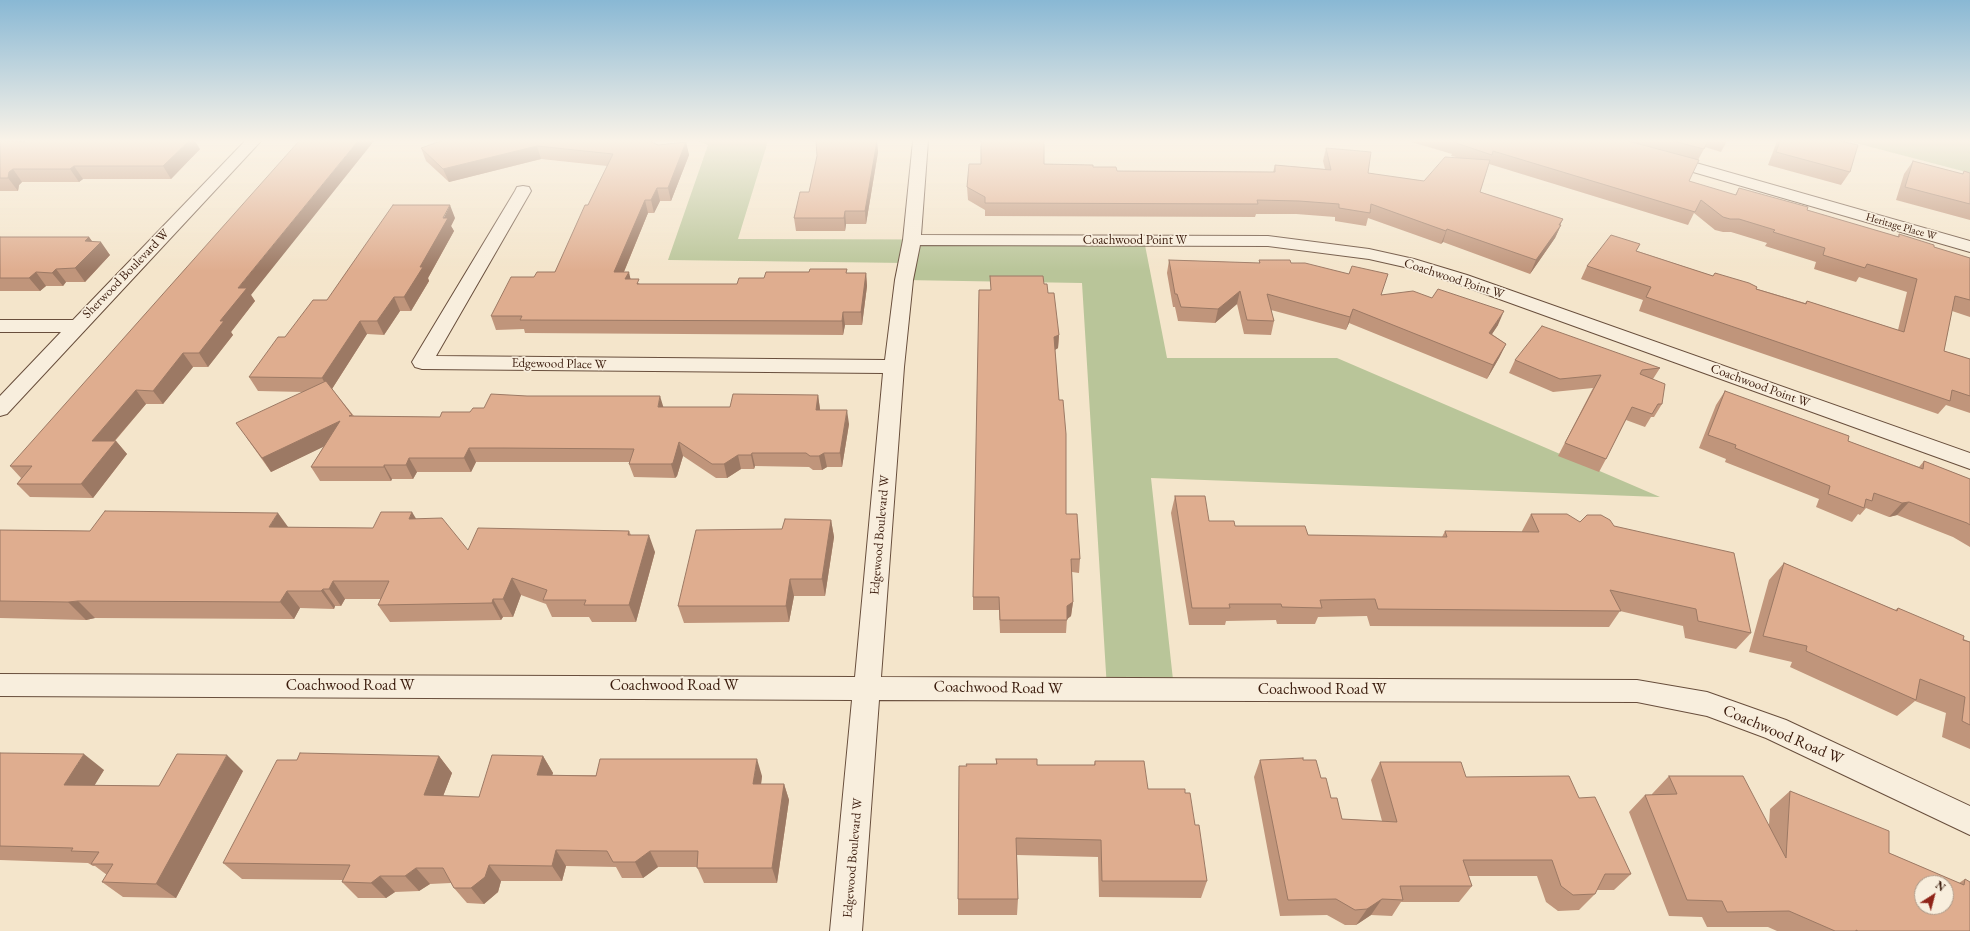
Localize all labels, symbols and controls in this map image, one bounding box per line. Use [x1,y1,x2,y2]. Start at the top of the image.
street label: Heritage Place W [1864,211,1938,243]
street label: Sherwood Boulevard W [79,226,173,322]
street label: Coachwood Point W [1083,232,1187,248]
street label: Coachwood Point W [1402,255,1506,303]
street label: Edgewood Place W [511,355,607,373]
street label: Coachwood Point W [1708,361,1812,411]
street label: Edgewood Boulevard W [867,474,893,596]
street label: Coachwood Road W [286,676,414,696]
street label: Coachwood Road W [610,676,738,696]
street label: Coachwood Road W [933,677,1063,699]
street label: Coachwood Road W [1258,680,1386,700]
street label: Coachwood Road W [1720,701,1846,769]
street label: Edgewood Boulevard W [840,797,866,919]
north arrow [1914,875,1954,915]
text: N [1933,878,1948,894]

